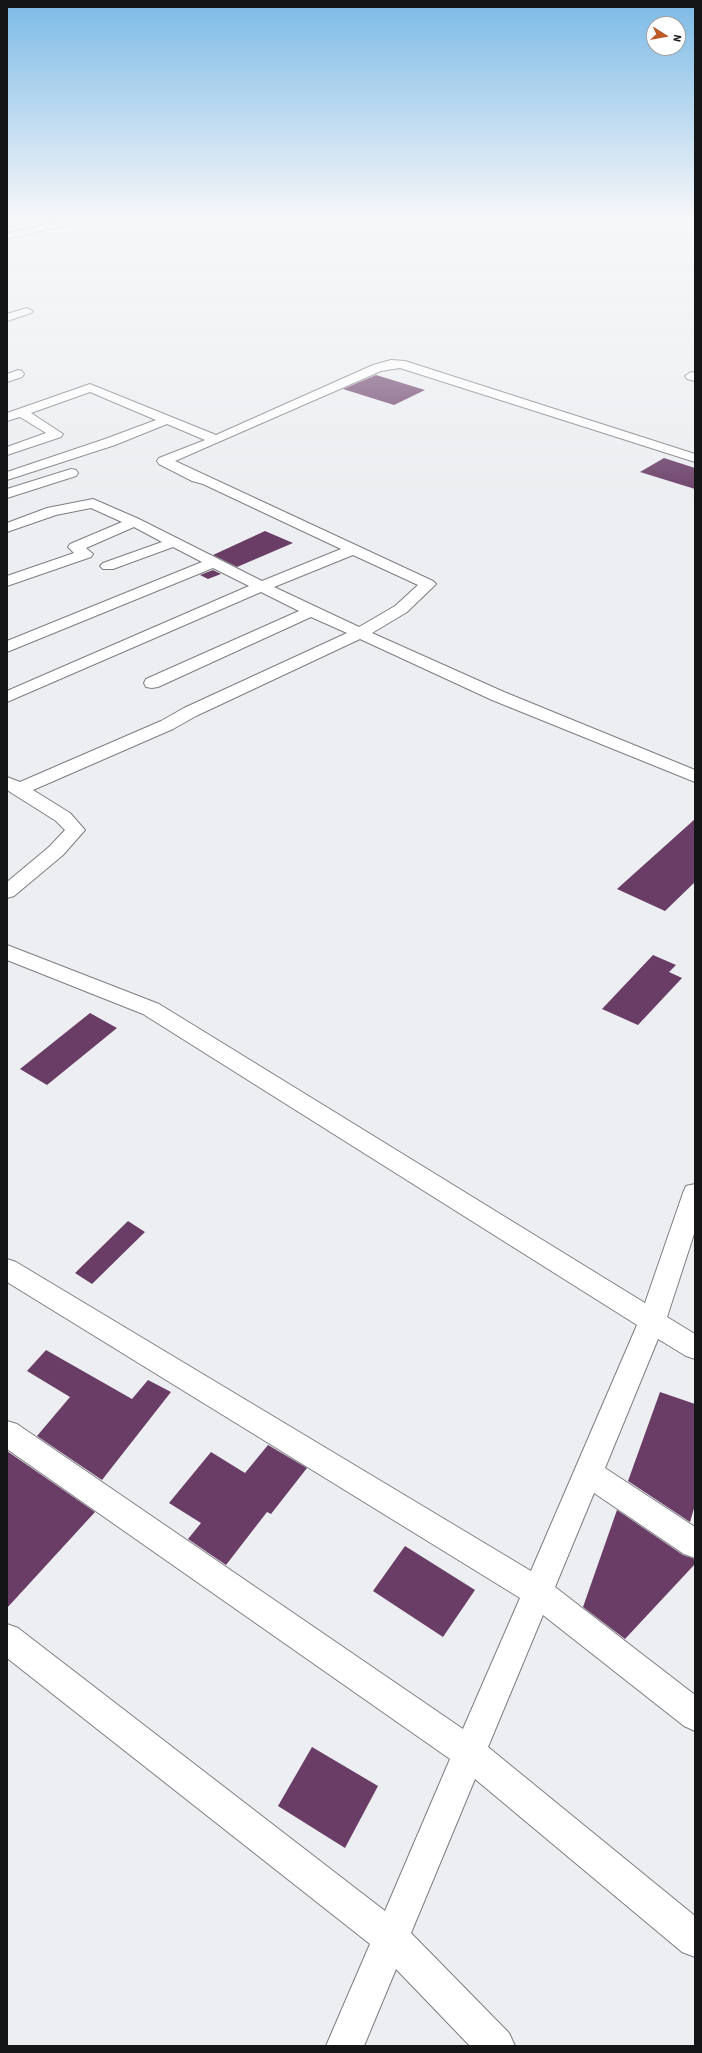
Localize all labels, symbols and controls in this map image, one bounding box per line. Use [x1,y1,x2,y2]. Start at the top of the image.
north arrow [646,16,686,56]
text: N [669,33,685,43]

